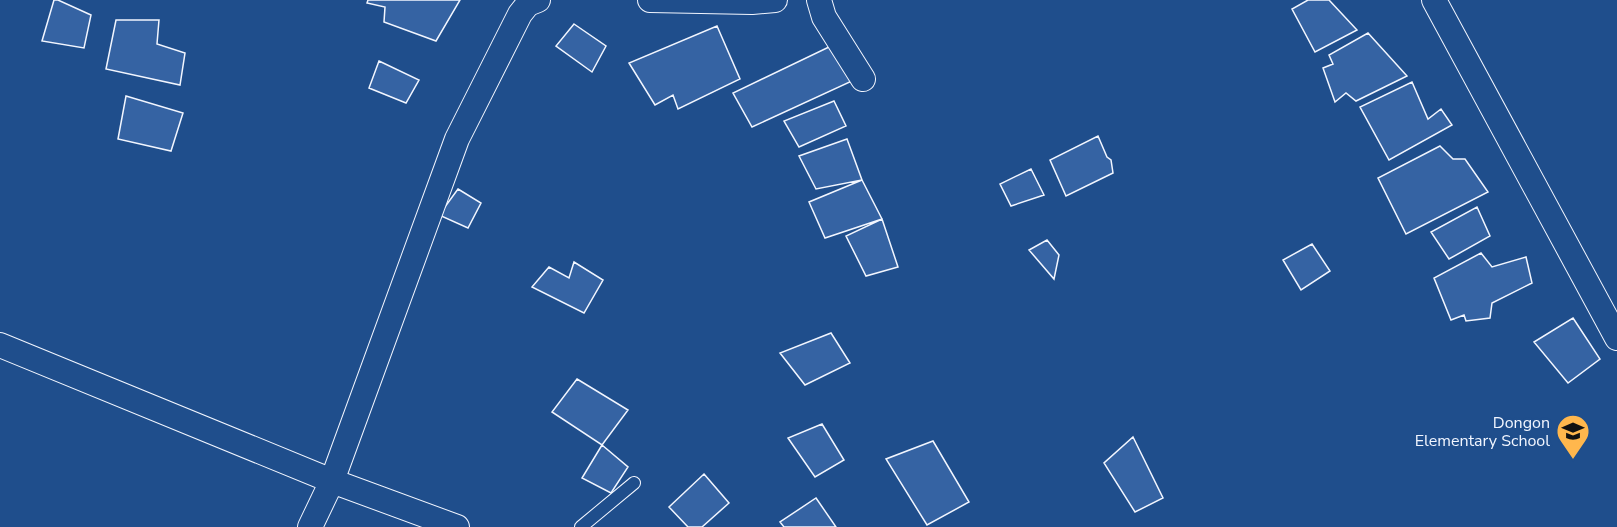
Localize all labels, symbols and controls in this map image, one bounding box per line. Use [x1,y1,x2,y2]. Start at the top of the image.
place label: Dongon Elementary School [1415,412,1550,452]
school or university icon: Dongon Elementary School [1555,413,1591,460]

